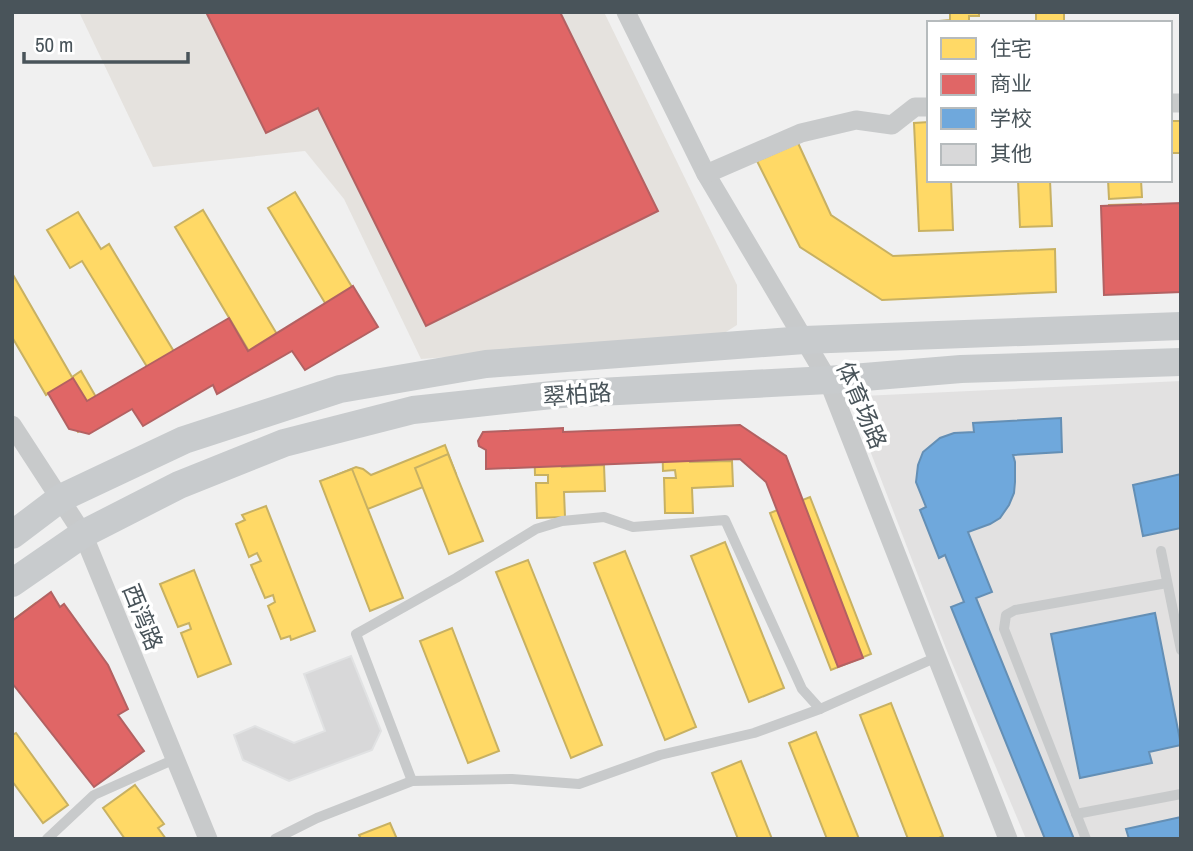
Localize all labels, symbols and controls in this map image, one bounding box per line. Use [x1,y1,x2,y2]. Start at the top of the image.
scale bar [24,21,189,65]
legend [927,21,1172,182]
text: 50 m [35,30,73,59]
text: 住宅 [990,34,1032,63]
text: 商业 [990,69,1032,98]
text: 学校 [990,104,1032,133]
text: 其他 [990,139,1032,168]
street label: 体育场路 [830,357,894,453]
street label: 翠柏路 [542,376,612,412]
street label: 西湾路 [116,579,170,655]

